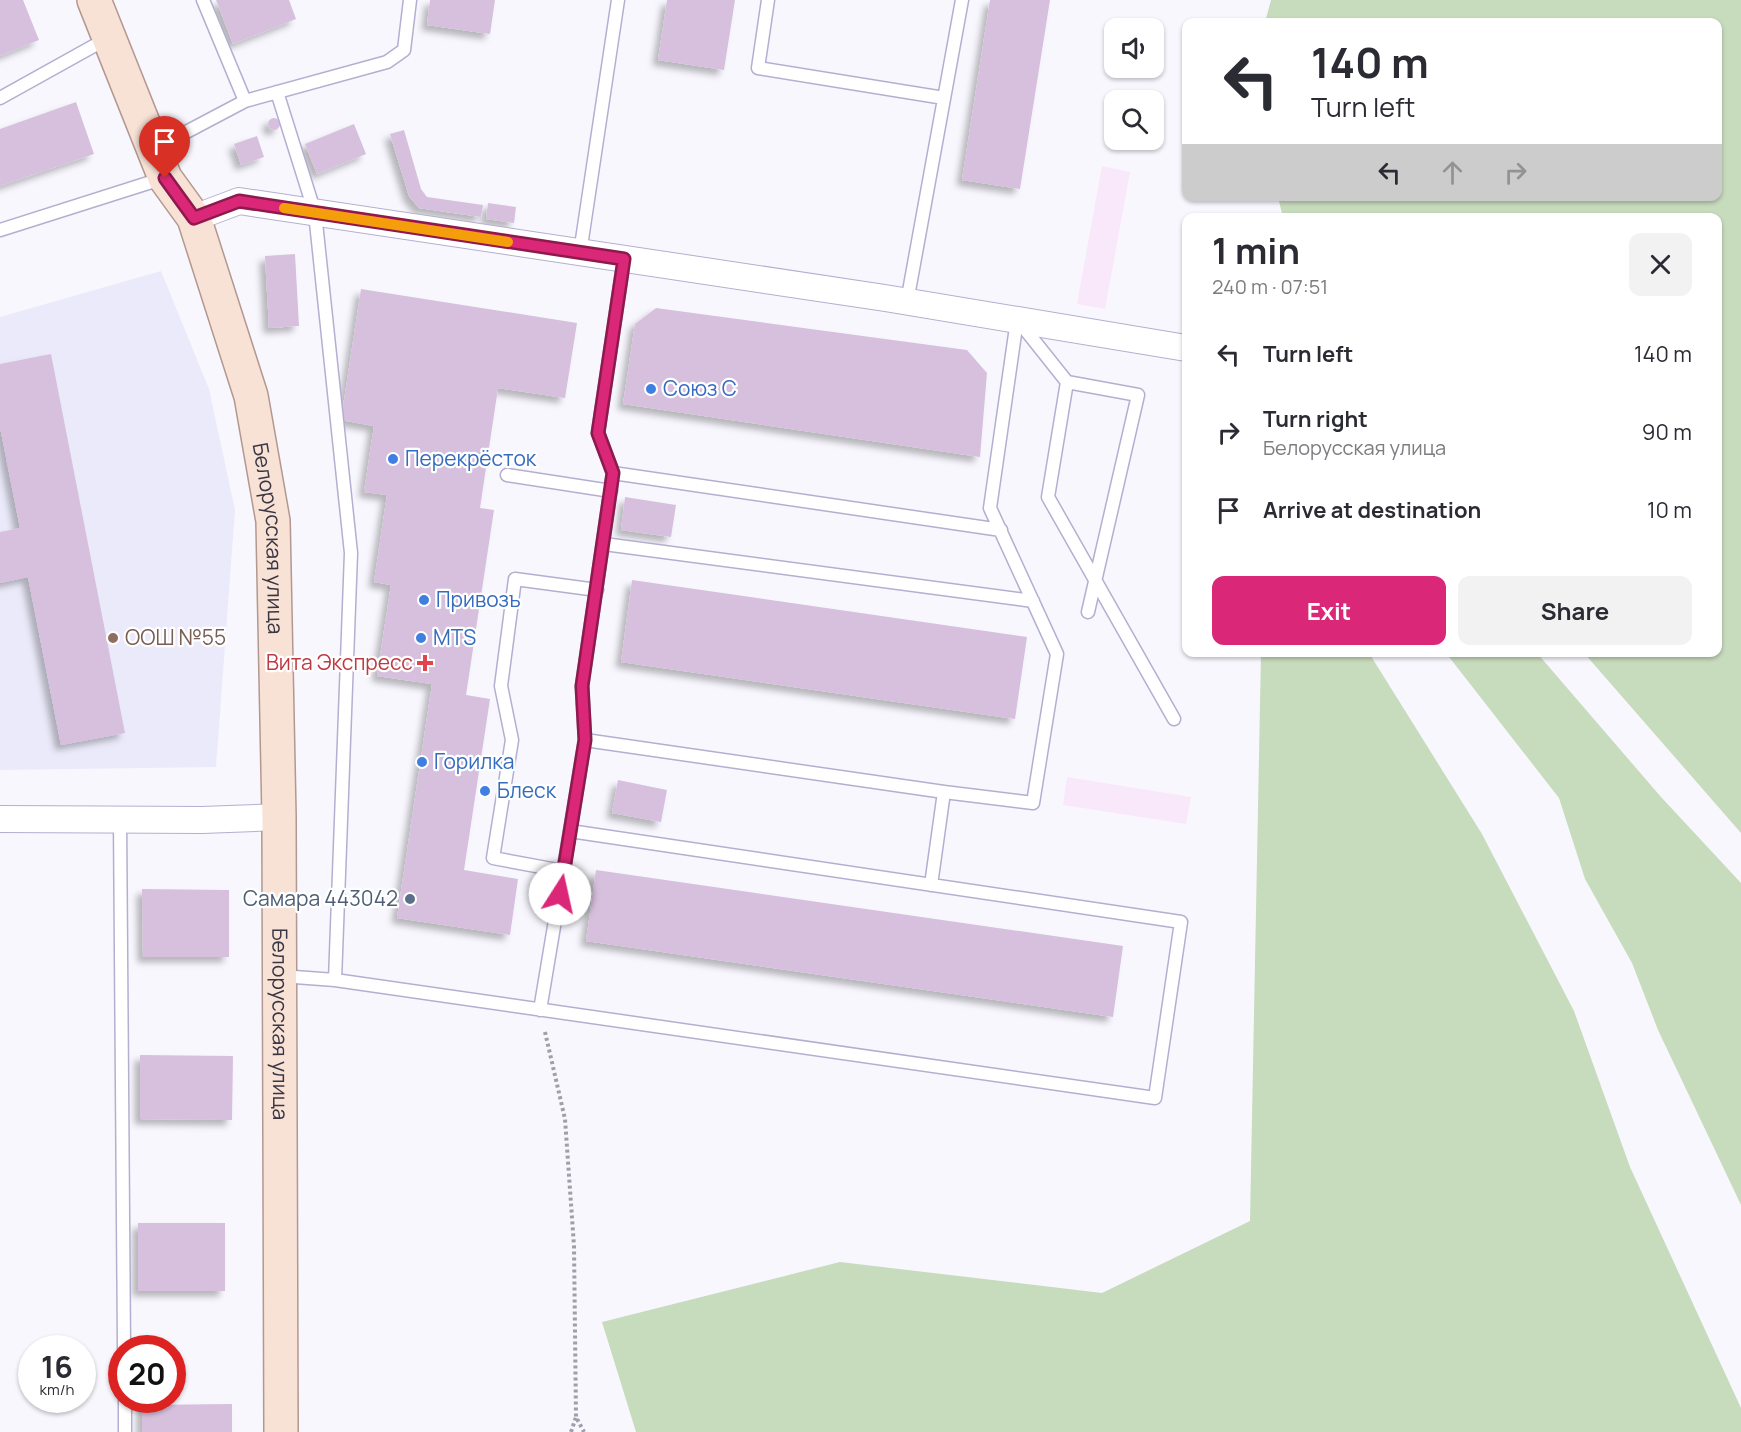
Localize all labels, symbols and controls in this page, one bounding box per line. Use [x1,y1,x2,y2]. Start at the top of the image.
map controls [1104,18,1164,150]
button: sound [1104,18,1164,78]
text: 140 m [1311,33,1429,91]
icon: left [1212,42,1290,120]
text: Turn left [1311,88,1415,125]
button: search [1104,90,1164,150]
pin [139,116,190,178]
icon: arrive [148,125,181,158]
icon: left [1373,156,1406,189]
icon: ahead [1436,156,1469,189]
icon: right [1499,156,1532,189]
text: 1 min [1212,226,1300,275]
button: close [1629,233,1692,296]
text: 240 m · 07:51 [1212,273,1328,300]
icon: left [1212,338,1245,371]
text: Turn left [1263,339,1353,369]
text: 140 m [1634,339,1692,369]
place label: Союз С [663,374,737,402]
marker: Союз С [644,382,658,396]
text: Turn right [1263,404,1368,434]
icon: right [1212,416,1245,449]
text: 90 m [1642,417,1692,447]
text: Белорусская улица [1263,434,1446,461]
street label: Белорусская улица [246,441,290,635]
place label: Перекрёсток [405,444,537,472]
marker: Перекрёсток [386,452,400,466]
icon: arrive [1212,494,1245,527]
text: Arrive at destination [1263,495,1481,525]
text: 10 m [1647,495,1692,525]
button: Exit [1212,576,1446,645]
button: Share [1458,576,1692,645]
place label: Привозъ [436,585,521,613]
marker: Привозъ [417,593,431,607]
place label: ООШ №55 [125,623,226,651]
place label: MTS [433,623,476,651]
marker: ООШ №55 [106,631,120,645]
marker: MTS [414,631,428,645]
place label: Вита Экспресс [266,648,413,676]
marker: Вита Экспресс [418,656,432,670]
place label: Горилка [434,747,514,775]
marker: Горилка [415,755,429,769]
place label: Блеск [497,776,557,804]
marker: Блеск [478,784,492,798]
position arrow [528,862,592,926]
place label: Самара 443042 [243,884,398,912]
marker: Самара 443042 [403,892,417,906]
street label: Белорусская улица [266,928,295,1120]
speed limit sign: 20 [108,1335,186,1413]
text: 16 [41,1346,73,1387]
text: km/h [40,1379,74,1400]

